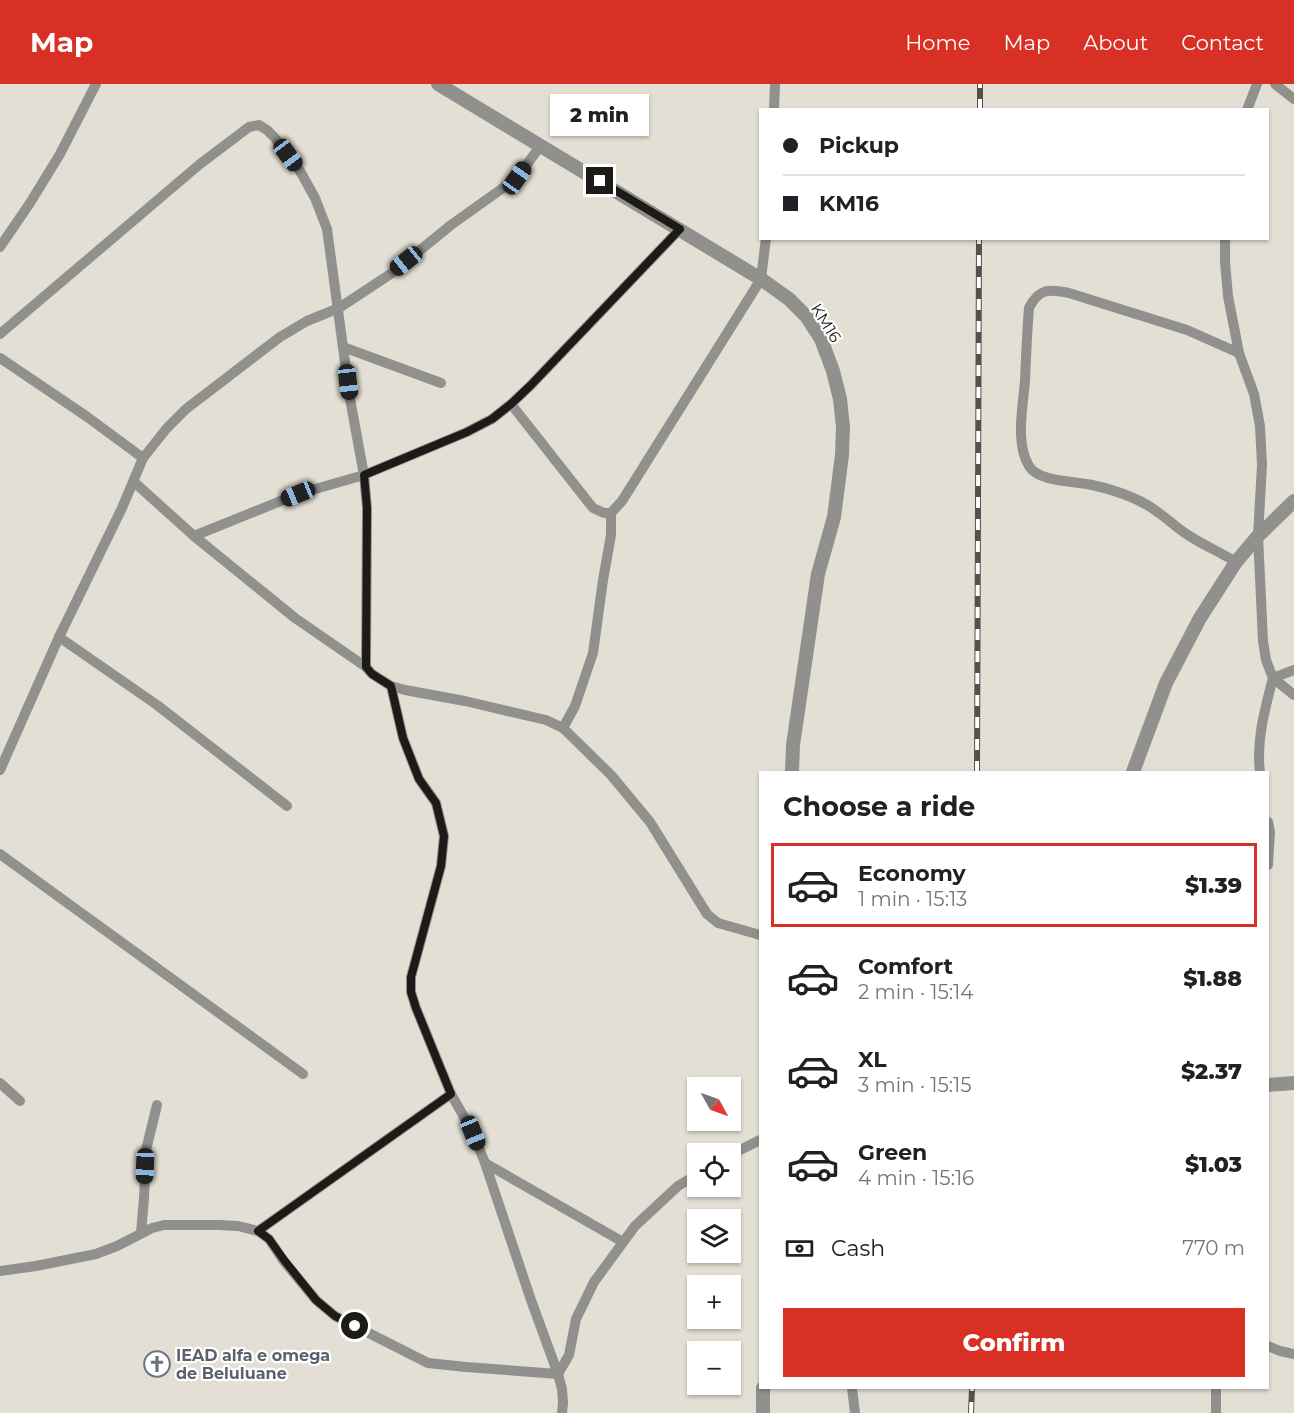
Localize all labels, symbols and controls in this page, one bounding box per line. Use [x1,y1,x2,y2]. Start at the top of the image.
text: Map [30,25,93,59]
text: Home [905,30,970,55]
text: Map [1003,30,1050,55]
text: About [1083,30,1148,55]
text: Contact [1181,30,1264,55]
callout: 2 min [550,94,650,136]
text: 2 min [570,103,629,127]
text: Pickup [819,132,899,159]
car [270,135,306,175]
car [499,158,535,198]
route end [586,167,613,194]
text: KM16 [819,190,879,217]
car [386,243,426,279]
street label: KM16 [807,300,845,346]
car [337,363,359,401]
car [278,479,318,509]
text: Choose a ride [783,790,975,823]
icon: car [786,858,840,912]
text: Economy [858,860,966,887]
text: $1.39 [1185,872,1242,899]
text: 1 min · 15:13 [858,887,967,911]
icon: car [786,951,840,1005]
text: Comfort [858,953,953,980]
text: $1.88 [1183,965,1242,992]
text: 2 min · 15:14 [858,980,973,1004]
icon: car [786,1044,840,1098]
text: XL [858,1046,887,1073]
text: $2.37 [1181,1058,1242,1085]
text: 3 min · 15:15 [858,1073,971,1097]
north arrow [687,1077,741,1131]
map controls [687,1077,741,1395]
car [458,1113,488,1153]
icon: car [786,1137,840,1191]
text: Green [858,1139,927,1166]
button: locate [687,1143,741,1197]
car [135,1148,155,1184]
text: $1.03 [1185,1151,1242,1178]
text: 4 min · 15:16 [858,1166,974,1190]
button: layers [687,1209,741,1263]
icon: cash [783,1232,816,1265]
text: Cash [831,1235,885,1262]
text: 770 m [1182,1236,1245,1260]
button: + [687,1275,741,1329]
button: Confirm [783,1308,1245,1377]
route start [341,1312,368,1339]
button: − [687,1341,741,1395]
place label: IEAD alfa e omega de Beluluane [176,1346,330,1383]
church icon: IEAD alfa e omega de Beluluane [142,1349,172,1379]

